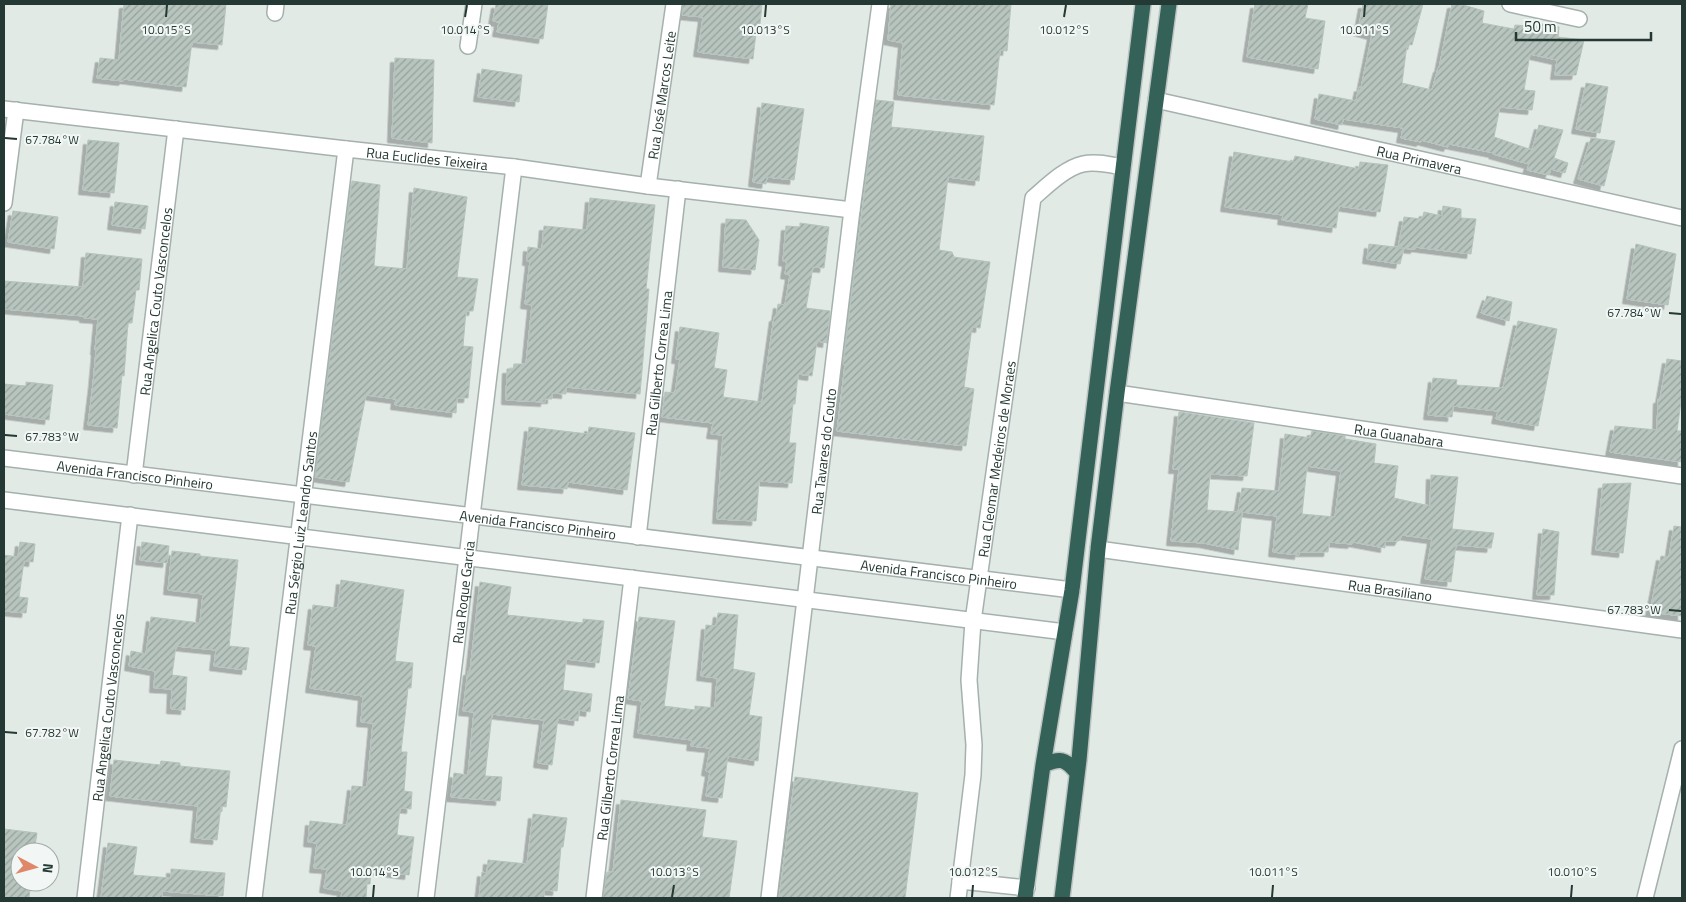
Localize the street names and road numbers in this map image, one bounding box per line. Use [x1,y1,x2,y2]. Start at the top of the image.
street label: Rua José Marcos Leite [641,29,681,161]
street label: Rua Primavera [1375,139,1464,179]
street label: Rua Euclides Teixeira [365,141,489,175]
street label: Rua Angelica Couto Vasconcelos [133,206,177,396]
street label: Rua Gilberto Correa Lima [639,289,677,437]
street label: Rua Cleomar Medeiros de Moraes [972,359,1020,559]
street label: Rua Tavares do Couto [805,387,841,515]
street label: Rua Guanabara [1353,417,1445,451]
street label: Rua Sérgio Luiz Leandro Santos [278,430,322,616]
street label: Avenida Francisco Pinheiro [56,454,214,494]
street label: Avenida Francisco Pinheiro [459,504,617,544]
street label: Rua Roque Garcia [446,540,479,645]
street label: Avenida Francisco Pinheiro [860,553,1018,594]
street label: Rua Brasiliano [1347,573,1433,606]
street label: Rua Angelica Couto Vasconcelos [86,612,129,802]
street label: Rua Gilberto Correa Lima [590,694,628,842]

